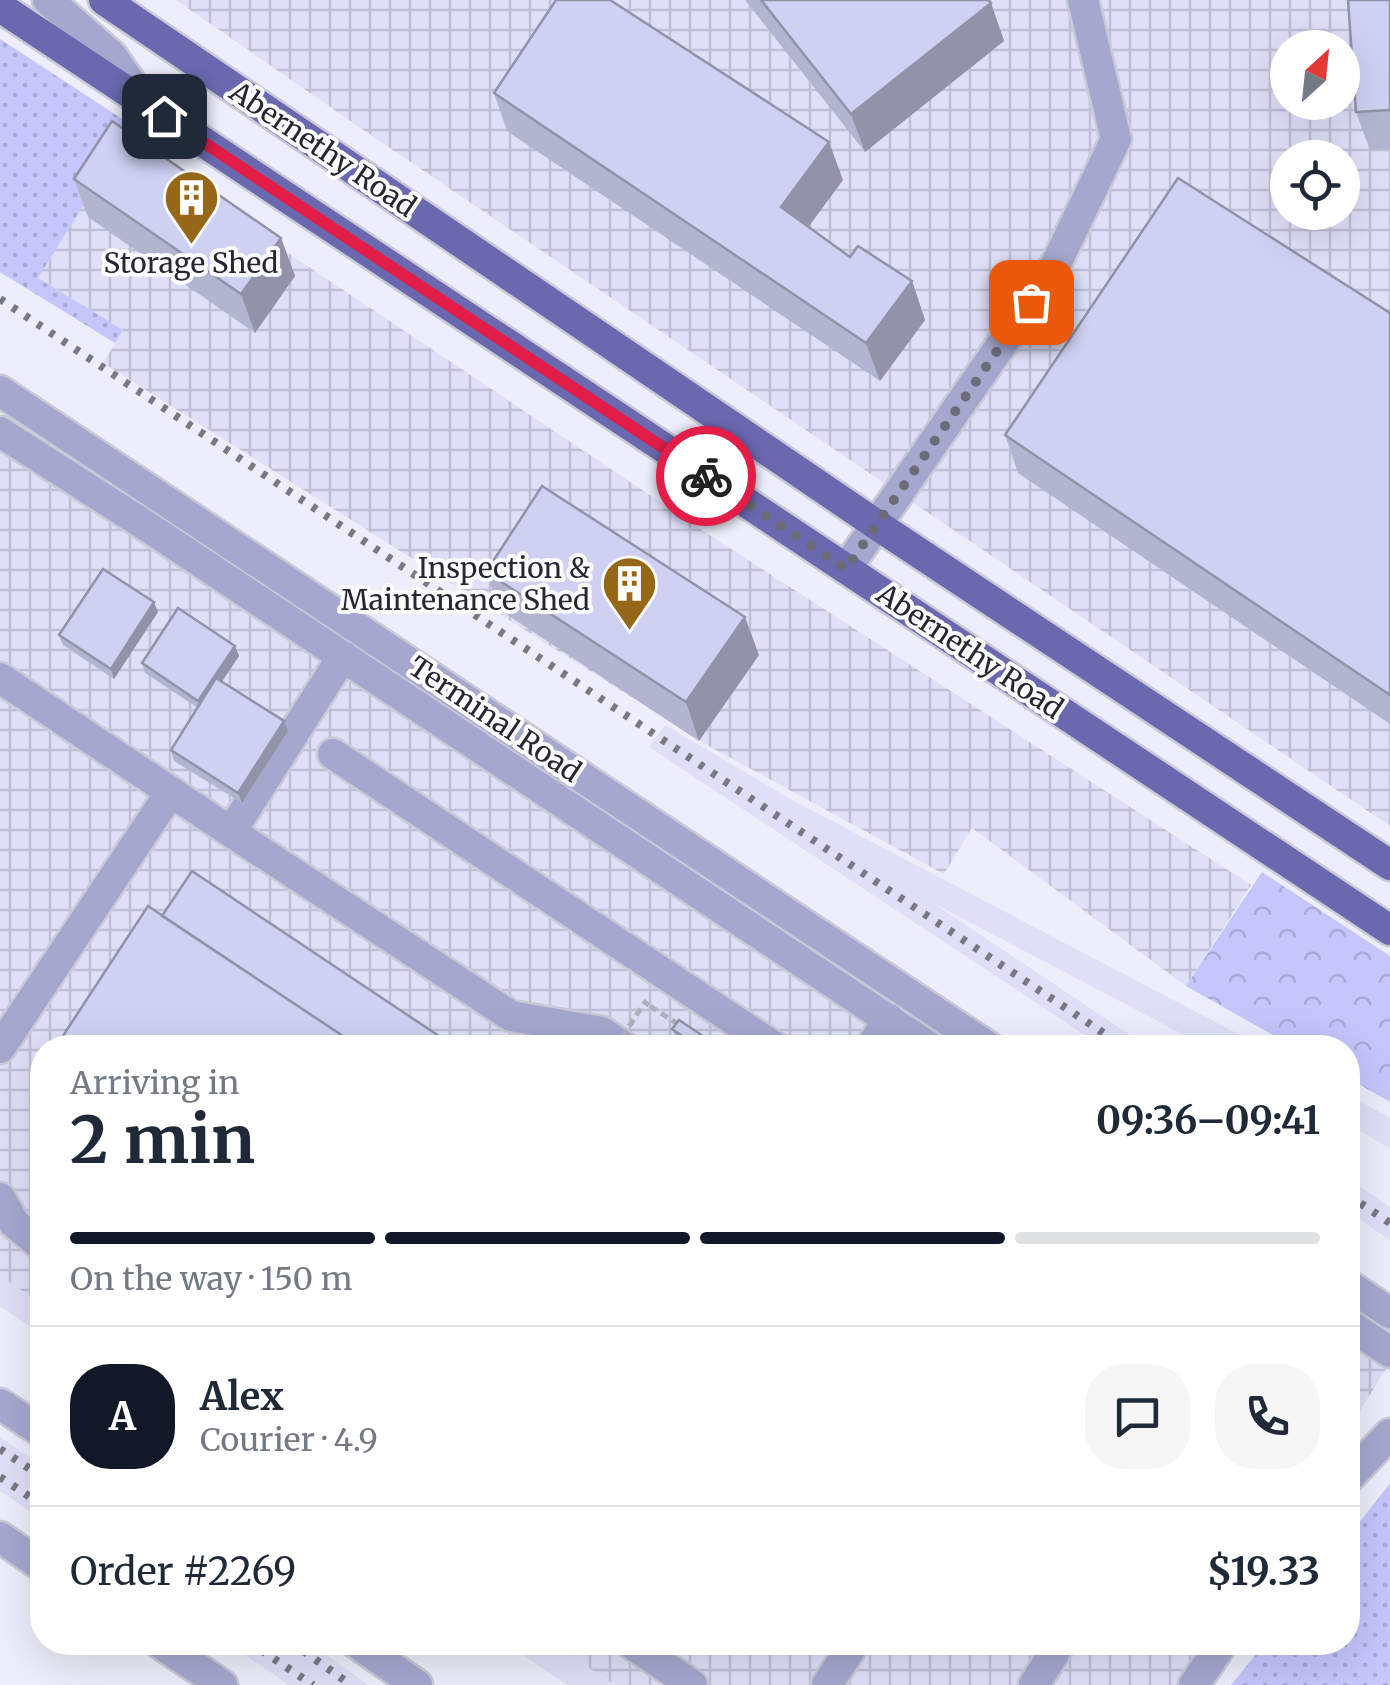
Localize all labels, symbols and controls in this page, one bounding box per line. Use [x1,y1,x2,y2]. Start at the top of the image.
north arrow [1270,30,1360,120]
map controls [1270,30,1360,230]
street label: Abernethy Road [222,73,423,225]
pin [122,74,207,159]
icon: home [137,89,192,144]
button: locate [1270,140,1360,230]
building icon: Storage Shed [161,167,221,246]
place label: Storage Shed [104,245,279,281]
pin [989,260,1074,345]
icon: bag [1004,275,1059,330]
courier [656,426,756,526]
icon: bike [679,449,734,504]
place label: Inspection & Maintenance Shed [341,550,590,618]
building icon: Inspection & Maintenance Shed [599,554,659,633]
street label: Abernethy Road [869,575,1070,727]
street label: Terminal Road [402,648,588,790]
text: Arriving in [70,1063,239,1103]
text: 09:36–09:41 [1096,1097,1320,1144]
text: 2 min [70,1099,255,1181]
text: On the way · 150 m [70,1259,352,1299]
button: chat [1085,1364,1190,1469]
button: phone [1215,1364,1320,1469]
text: Alex [200,1373,284,1420]
text: A [109,1393,136,1440]
text: Courier · 4.9 [200,1420,378,1460]
text: Order #2269 [70,1548,296,1595]
text: $19.33 [1207,1548,1320,1595]

